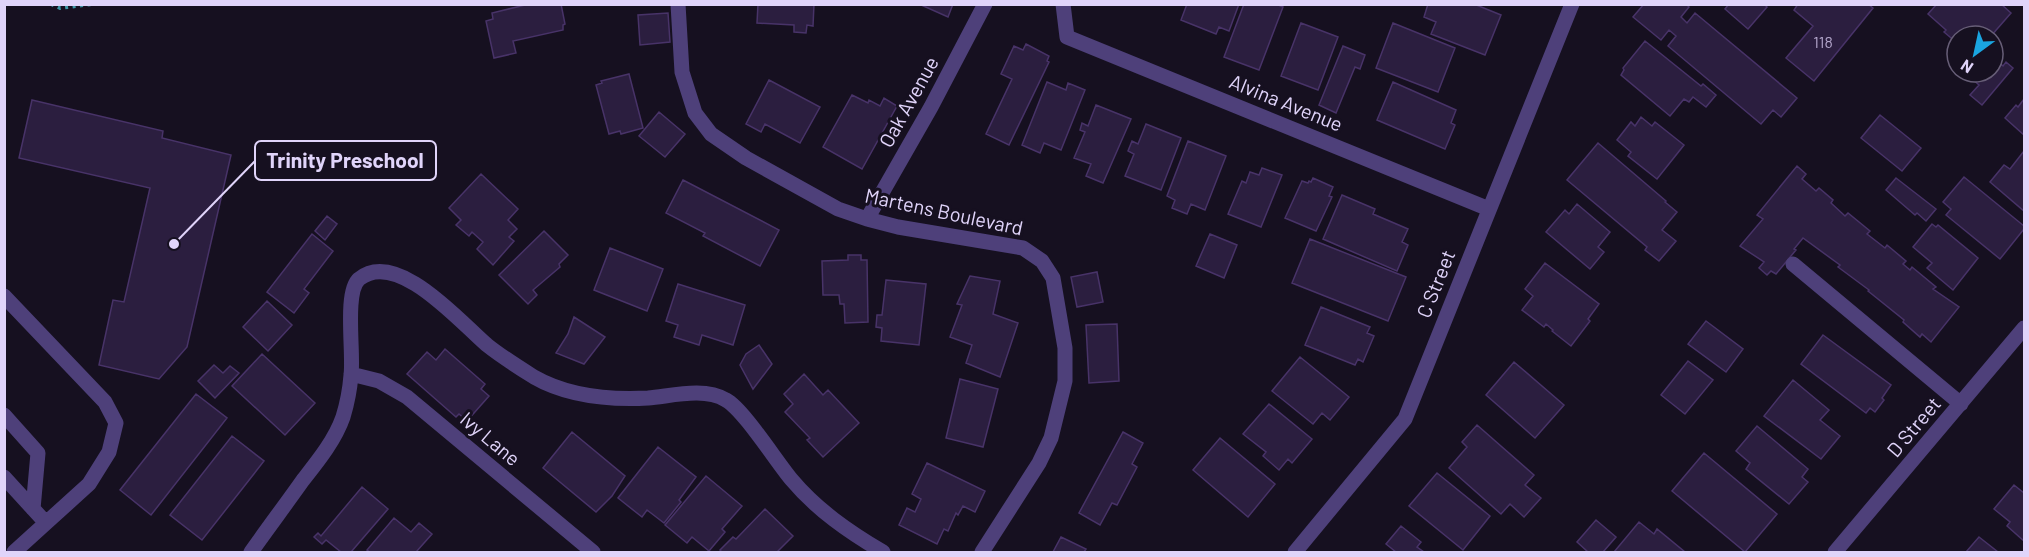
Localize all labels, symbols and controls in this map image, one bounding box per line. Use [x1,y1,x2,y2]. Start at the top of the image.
north arrow [1945,24,2005,84]
house number: 118 [1813,32,1833,51]
street label: Oak Avenue [873,52,943,151]
text: N [1957,56,1976,78]
street label: Alvina Avenue [1226,68,1346,136]
callout: Trinity Preschool [255,141,436,180]
text: Trinity Preschool [266,147,424,172]
street label: Martens Boulevard [863,183,1025,239]
street label: C Street [1411,246,1459,321]
street label: D Street [1881,391,1945,461]
street label: Ivy Lane [456,406,525,470]

